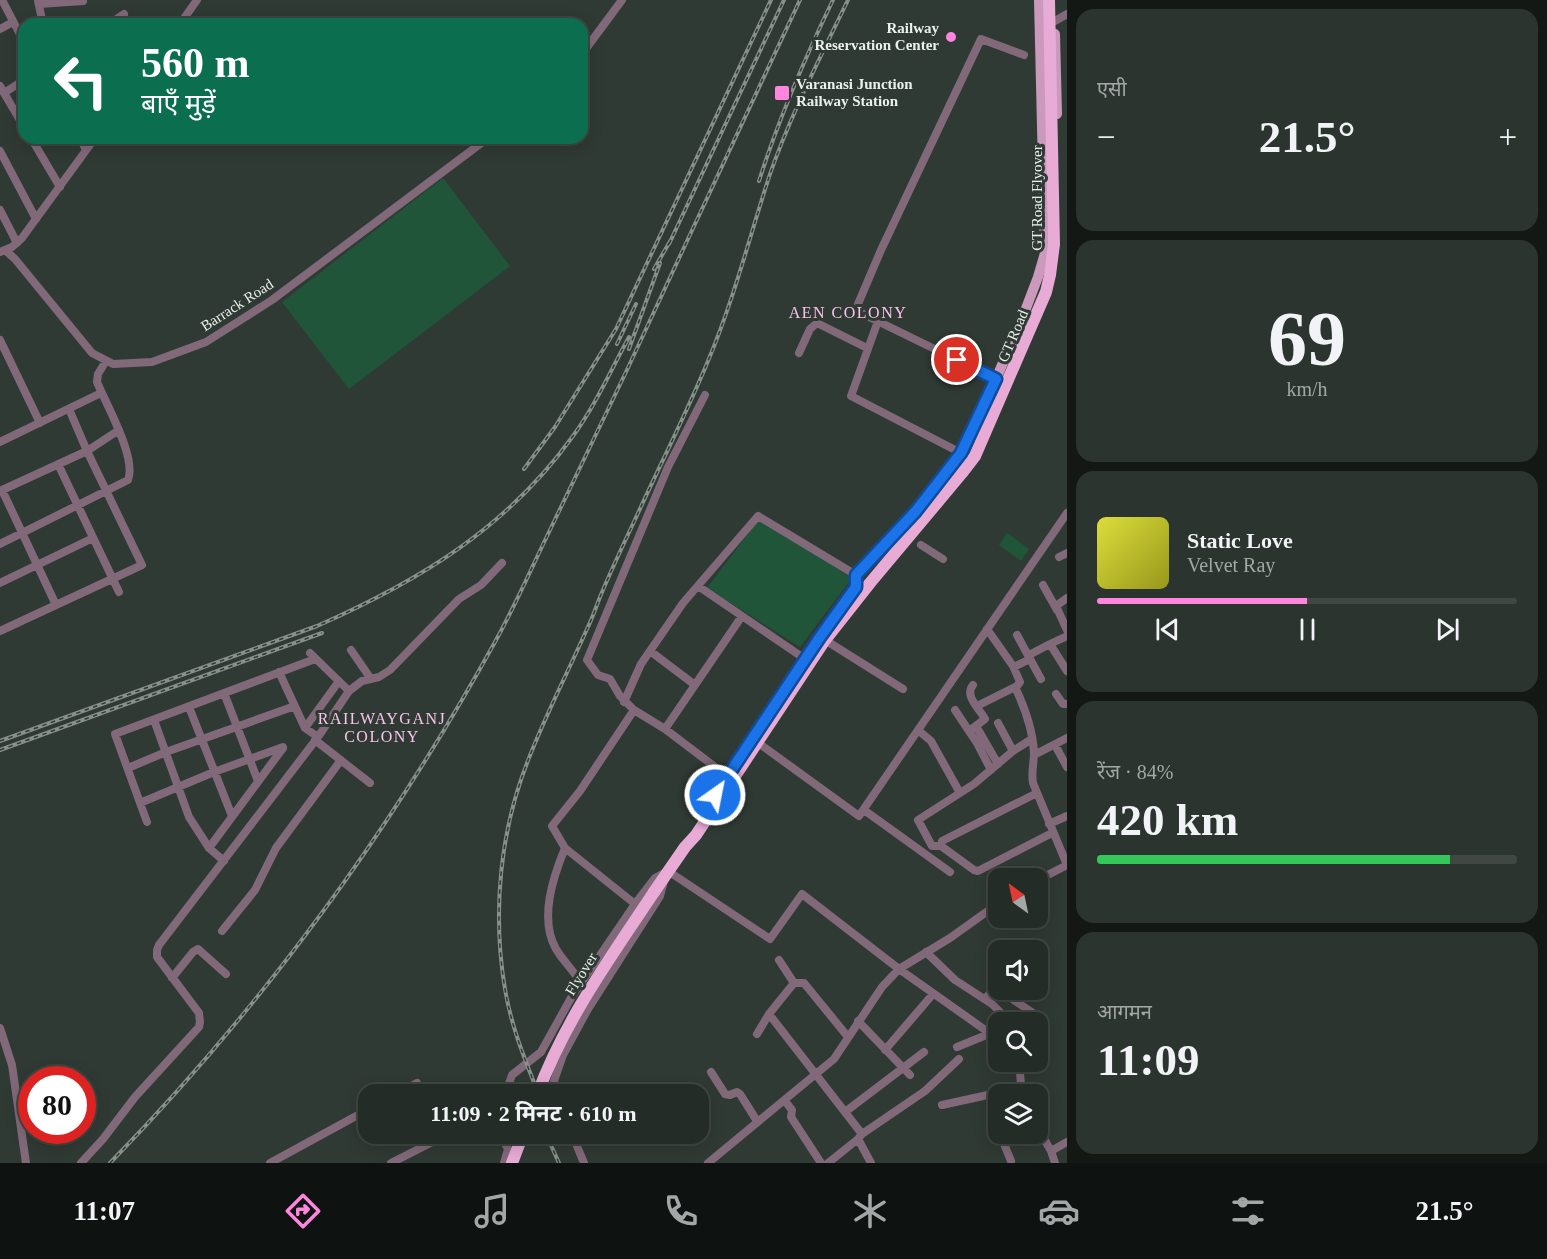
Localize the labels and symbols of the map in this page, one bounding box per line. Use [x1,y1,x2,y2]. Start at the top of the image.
place label: Railway Reservation Center [814,20,940,53]
marker: Railway Reservation Center [944,30,958,44]
place label: Varanasi Junction Railway Station [796,76,913,109]
marker: Varanasi Junction Railway Station [773,84,791,102]
street label: GT Road Flyover [1029,145,1045,251]
street label: Barrack Road [198,275,277,334]
district label: AEN COLONY [789,304,907,321]
street label: GT Road [995,307,1031,365]
pin [931,334,982,385]
district label: RAILWAYGANJ COLONY [318,710,446,745]
position arrow [683,763,747,827]
north arrow [988,868,1048,928]
street label: Flyover [562,950,600,998]
speed limit sign: 80 [18,1066,96,1144]

